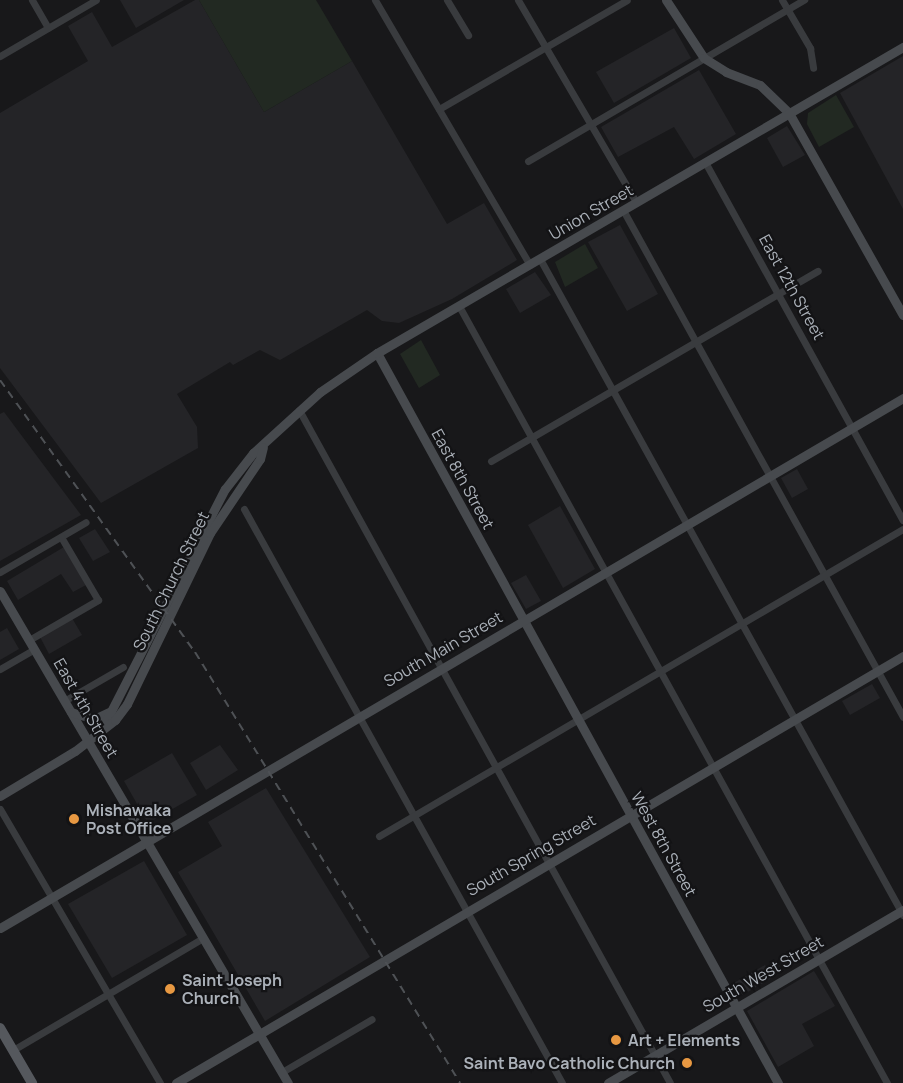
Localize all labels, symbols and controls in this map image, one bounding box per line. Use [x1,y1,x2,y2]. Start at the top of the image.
street label: Union Street [546,180,636,244]
street label: East 12th Street [755,231,829,343]
street label: East 8th Street [428,426,498,532]
street label: South Church Street [129,508,213,654]
street label: South Main Street [380,607,506,691]
street label: East 4th Street [50,655,122,761]
street label: West 8th Street [627,788,701,900]
place label: Mishawaka Post Office [86,800,171,838]
street label: South Spring Street [463,810,599,900]
marker: Mishawaka Post Office [67,812,81,826]
street label: South West Street [699,932,827,1016]
place label: Saint Joseph Church [182,970,282,1008]
marker: Saint Joseph Church [163,982,177,996]
place label: Art + Elements [628,1030,740,1050]
marker: Art + Elements [609,1033,623,1047]
place label: Saint Bavo Catholic Church [464,1053,675,1073]
marker: Saint Bavo Catholic Church [680,1056,694,1070]

